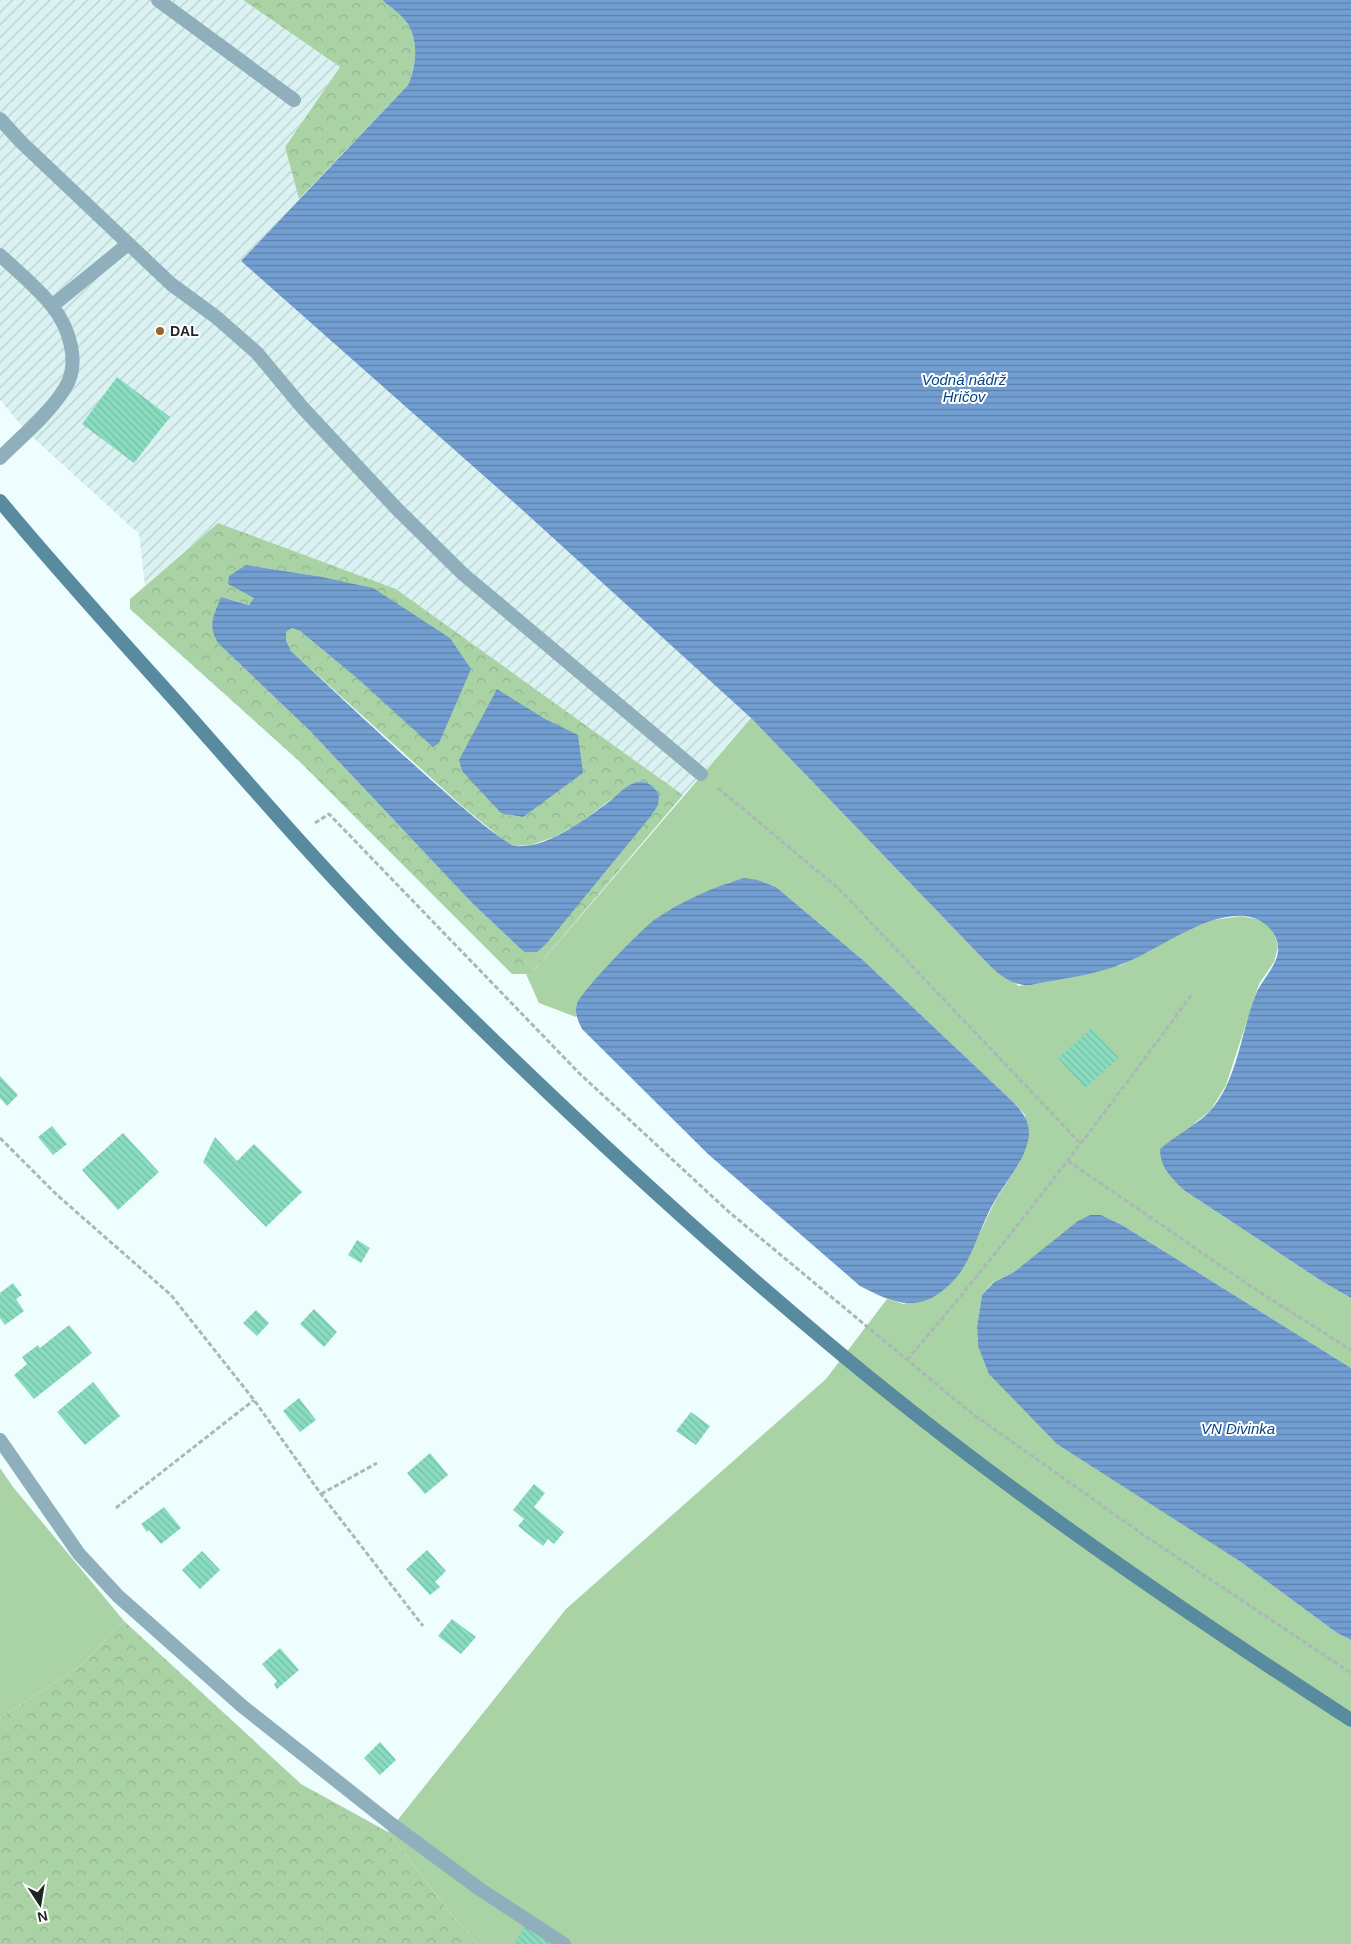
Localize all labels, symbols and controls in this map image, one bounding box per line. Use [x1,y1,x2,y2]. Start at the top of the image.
place label: DAL [170,323,199,339]
marker: DAL [154,325,166,337]
water label: Vodná nádrž Hričov [922,371,1007,405]
water label: VN Divinka [1201,1420,1275,1437]
north arrow [15,1879,65,1929]
text: N [36,1908,49,1926]

